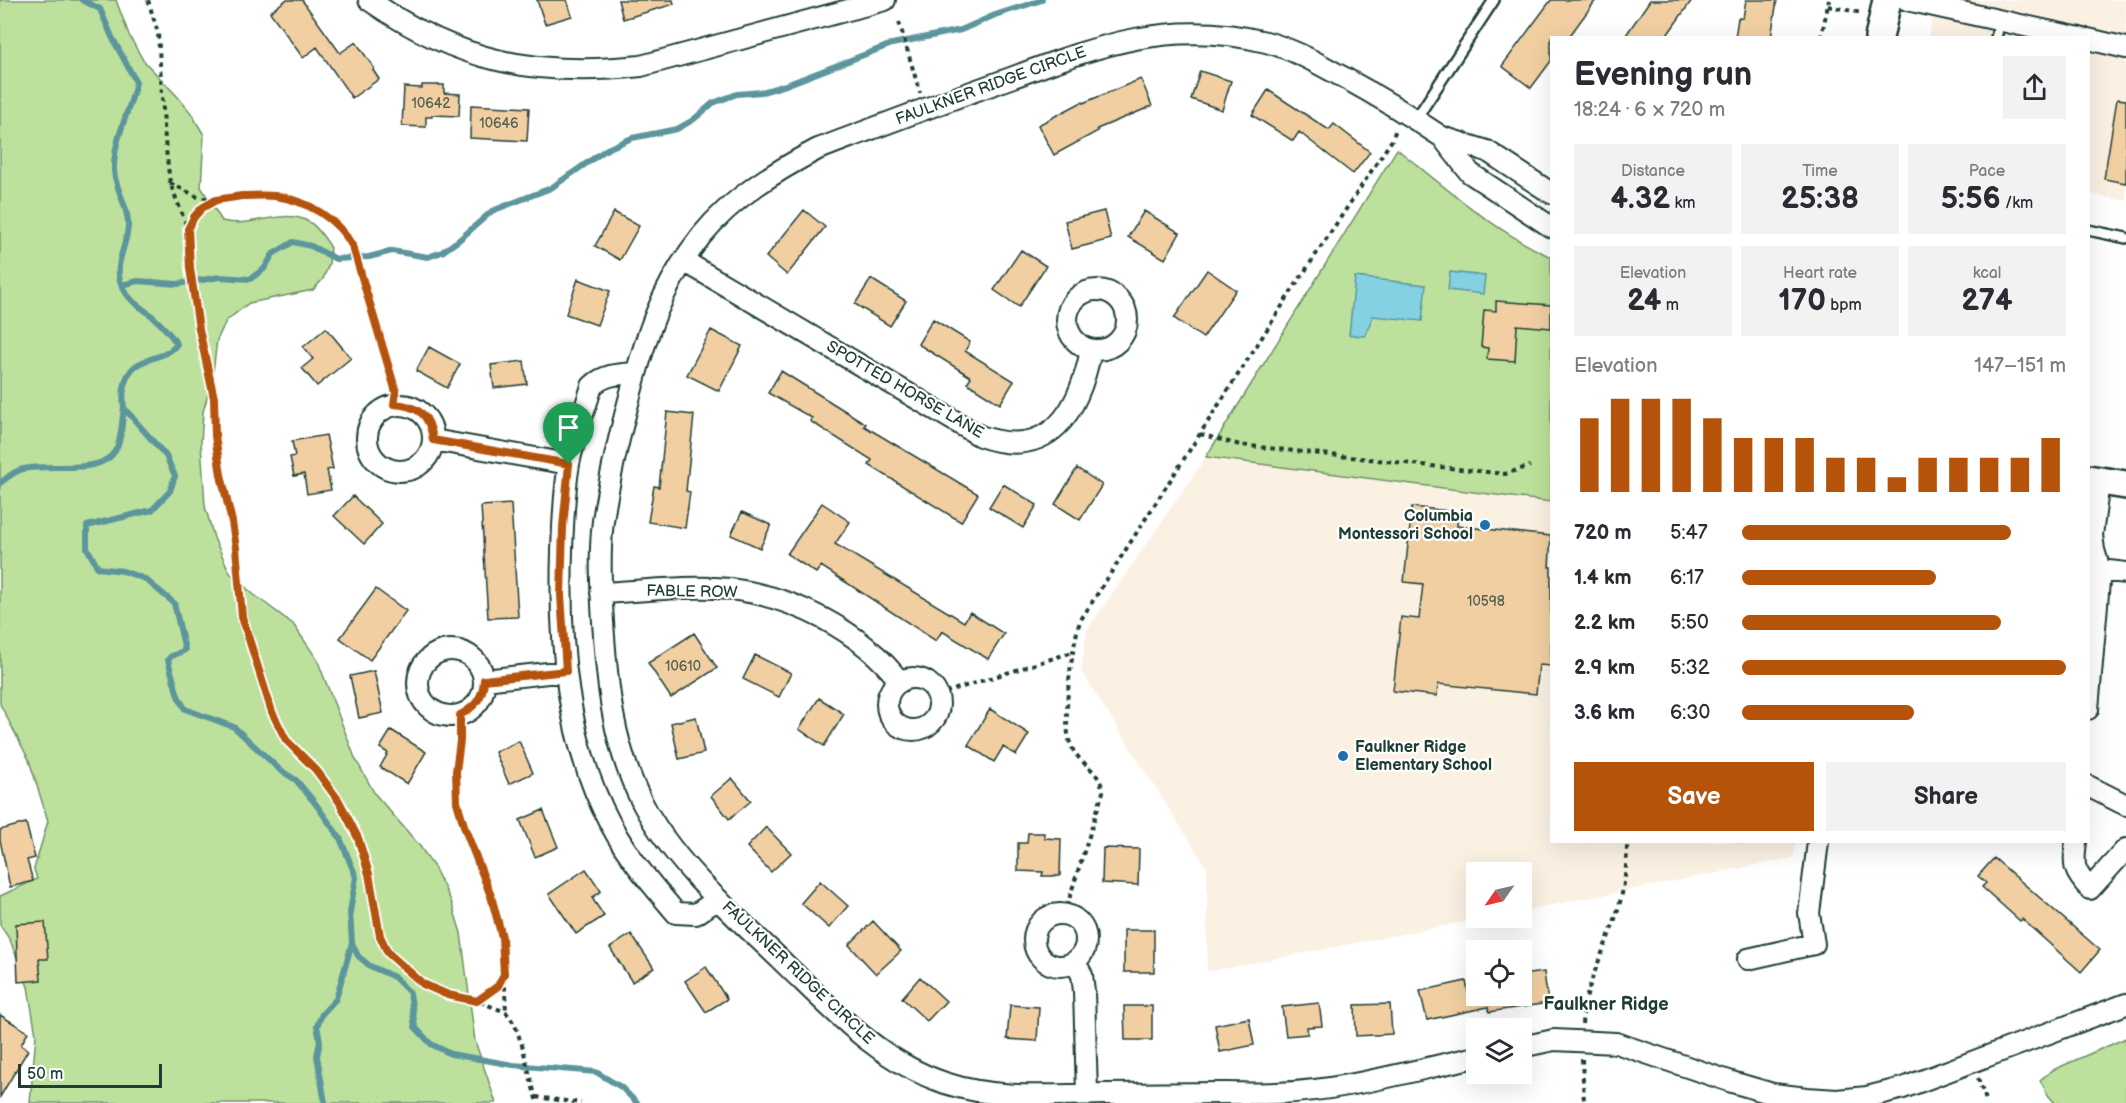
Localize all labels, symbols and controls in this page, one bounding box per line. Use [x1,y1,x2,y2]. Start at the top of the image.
street label: FAULKNER RIDGE CIRCLE [893,43,1089,129]
text: Evening run [1574,55,1752,95]
button: share [2003,56,2066,119]
house number: 10642 [411,95,451,112]
text: 18:24 · 6 × 720 m [1574,98,1725,122]
house number: 10646 [479,115,519,132]
text: Distance [1621,162,1685,181]
text: Time [1802,162,1838,181]
text: Pace [1969,162,2005,181]
text: 4.32 [1610,181,1670,217]
text: 25:38 [1781,181,1859,217]
text: 5:56 [1941,181,2001,217]
text: km [1670,194,1696,213]
text: /km [2001,194,2033,213]
text: Elevation [1620,264,1686,283]
text: Heart rate [1783,264,1857,283]
text: kcal [1973,264,2001,283]
text: 24 [1627,283,1661,319]
text: 170 [1778,283,1826,319]
text: 274 [1961,283,2013,319]
text: m [1661,296,1679,315]
text: bpm [1826,296,1862,315]
street label: SPOTTED HORSE LANE [823,337,987,443]
text: Elevation [1574,354,1657,378]
text: 147–151 m [1974,354,2066,378]
pin [543,402,594,464]
icon: arrive [552,411,585,444]
place label: Columbia Montessori School [1338,507,1473,544]
marker: Columbia Montessori School [1478,518,1492,532]
text: 720 m [1574,521,1632,545]
text: 5:47 [1670,521,1708,545]
text: 1.4 km [1574,566,1632,590]
text: 6:17 [1670,566,1704,590]
street label: FABLE ROW [646,582,738,602]
house number: 10598 [1467,593,1505,610]
text: 2.2 km [1574,611,1635,635]
text: 5:50 [1670,611,1709,635]
text: 2.9 km [1574,656,1635,680]
text: 5:32 [1670,656,1710,680]
house number: 10610 [665,658,701,675]
text: 3.6 km [1574,701,1635,725]
text: 6:30 [1670,701,1710,725]
place label: Faulkner Ridge Elementary School [1355,738,1492,775]
marker: Faulkner Ridge Elementary School [1336,749,1350,763]
button: Save [1574,762,1814,831]
button: Share [1826,762,2066,831]
north arrow [1466,862,1532,928]
map controls [1466,862,1532,1084]
street label: FAULKNER RIDGE CIRCLE [718,897,878,1049]
button: locate [1466,940,1532,1006]
district label: Faulkner Ridge [1544,994,1669,1015]
button: layers [1466,1018,1532,1084]
scale bar [18,1061,162,1088]
text: 50 m [27,1065,63,1084]

